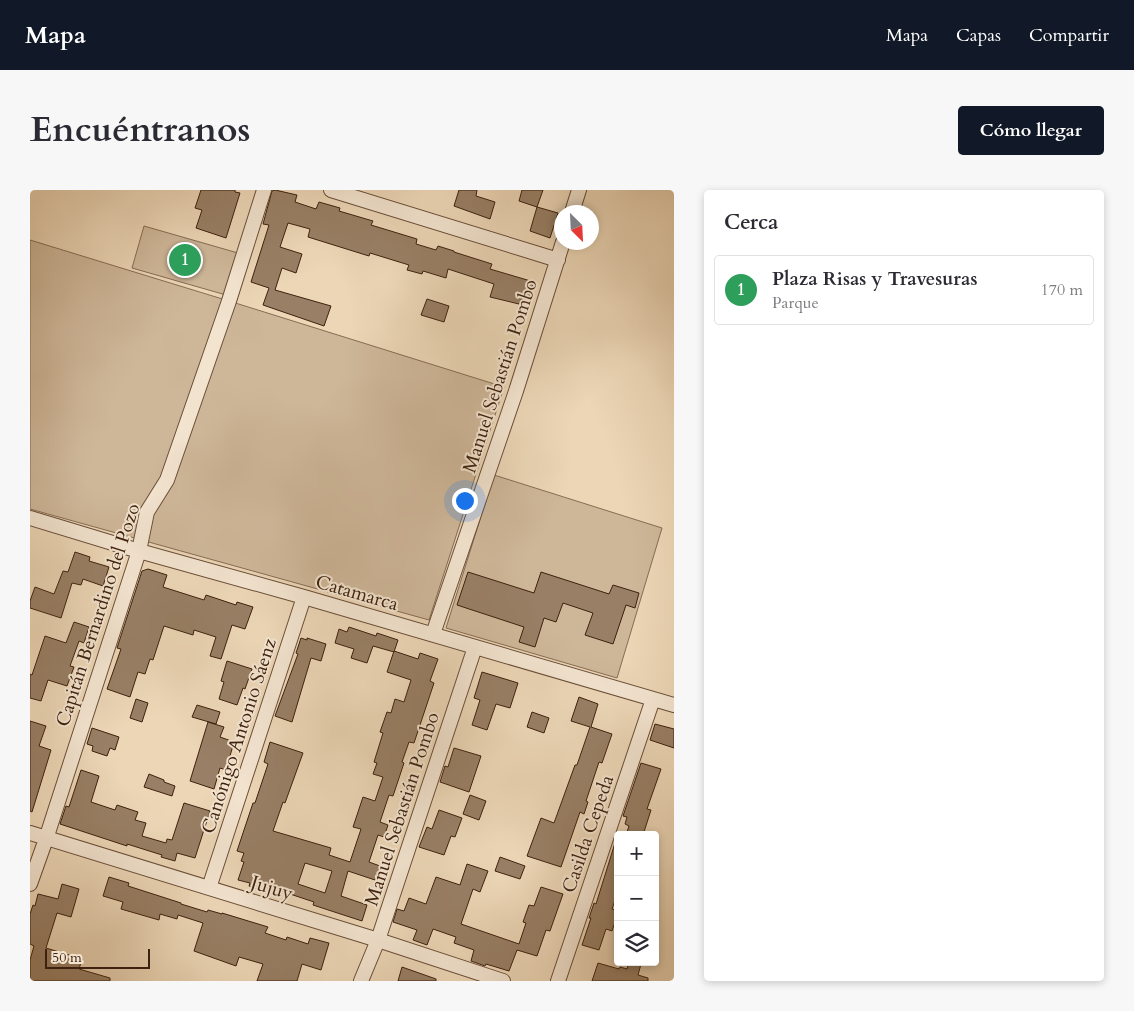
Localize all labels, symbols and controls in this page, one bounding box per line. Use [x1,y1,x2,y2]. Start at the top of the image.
text: Mapa [25,19,86,52]
text: Mapa [886,23,928,48]
text: Capas [956,23,1001,48]
text: Compartir [1029,23,1109,48]
text: Encuéntranos [30,106,251,154]
button: Cómo llegar [958,106,1104,155]
north arrow [554,205,599,250]
text: Cerca [724,208,778,237]
pin: 1 [169,241,201,279]
text: Plaza Risas y Travesuras [772,266,977,292]
street label: Manuel Sebastián Pombo [456,276,544,476]
text: 1 [737,279,745,301]
text: 170 m [1041,279,1083,301]
text: Parque [772,292,819,314]
your location [452,488,478,514]
street label: Capitán Bernardino del Pozo [50,500,146,730]
street label: Catamarca [313,569,401,617]
street label: Canónigo Antonio Sáenz [195,635,283,837]
street label: Manuel Sebastián Pombo [358,709,446,909]
street label: Casilda Cepeda [556,772,620,896]
map controls [614,831,659,966]
button: + [614,831,659,876]
street label: Jujuy [245,868,296,907]
button: − [614,876,659,921]
button: layers [614,921,659,966]
scale bar [45,946,150,969]
text: 50 m [52,948,82,967]

